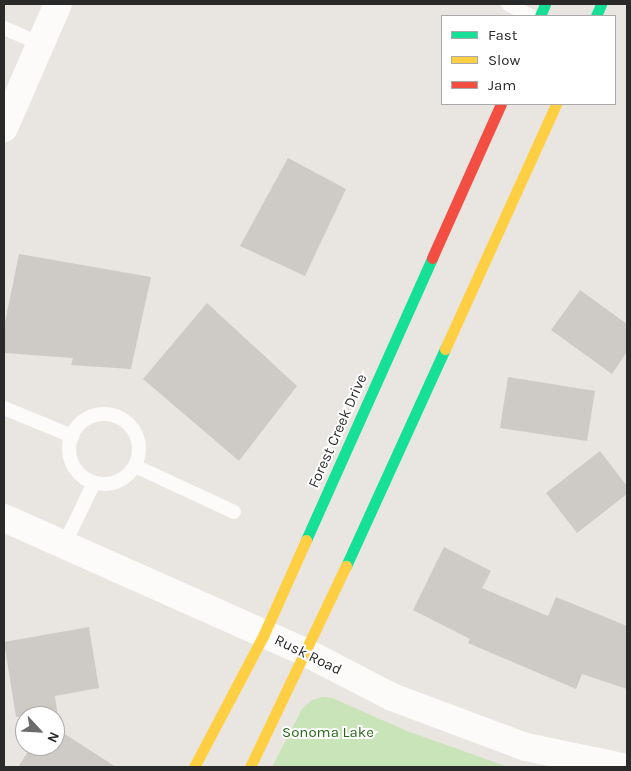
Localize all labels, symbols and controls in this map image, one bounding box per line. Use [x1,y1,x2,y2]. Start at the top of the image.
legend [441,15,616,105]
text: Fast [488,26,517,44]
text: Slow [488,51,520,69]
text: Jam [488,76,516,94]
street label: Forest Creek Drive [305,371,371,491]
street label: Rusk Road [271,631,345,679]
north arrow [15,706,65,756]
park label: Sonoma Lake [282,724,374,742]
text: N [43,729,63,745]

